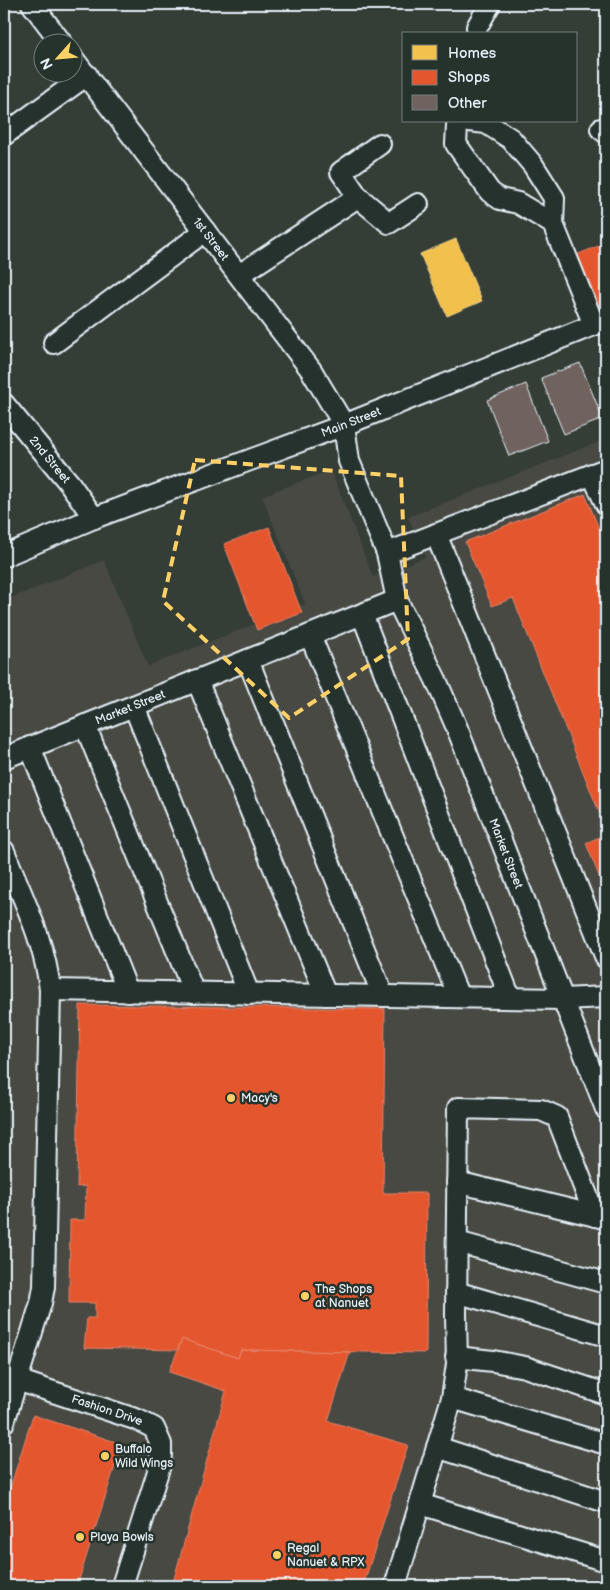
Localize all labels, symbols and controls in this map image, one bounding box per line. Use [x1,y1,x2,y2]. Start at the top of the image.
north arrow [32,32,82,82]
legend [402,32,578,122]
text: Homes [448,44,497,63]
text: N [37,55,57,72]
text: Shops [448,68,491,87]
text: Other [448,94,487,113]
street label: 1st Street [190,214,232,264]
street label: Main Street [319,403,383,440]
street label: 2nd Street [26,433,74,486]
street label: Market Street [93,686,168,728]
street label: Market Street [486,816,527,891]
place label: Macy's [241,1091,278,1106]
marker: Macy's [225,1092,237,1104]
place label: The Shops at Nanuet [315,1282,372,1311]
marker: The Shops at Nanuet [299,1290,311,1302]
street label: Fashion Drive [70,1391,145,1429]
place label: Buffalo Wild Wings [115,1442,173,1471]
marker: Buffalo Wild Wings [99,1450,111,1462]
place label: Playa Bowls [90,1530,154,1545]
marker: Playa Bowls [74,1531,86,1543]
place label: Regal Nanuet & RPX [287,1541,365,1570]
marker: Regal Nanuet & RPX [271,1549,283,1561]

